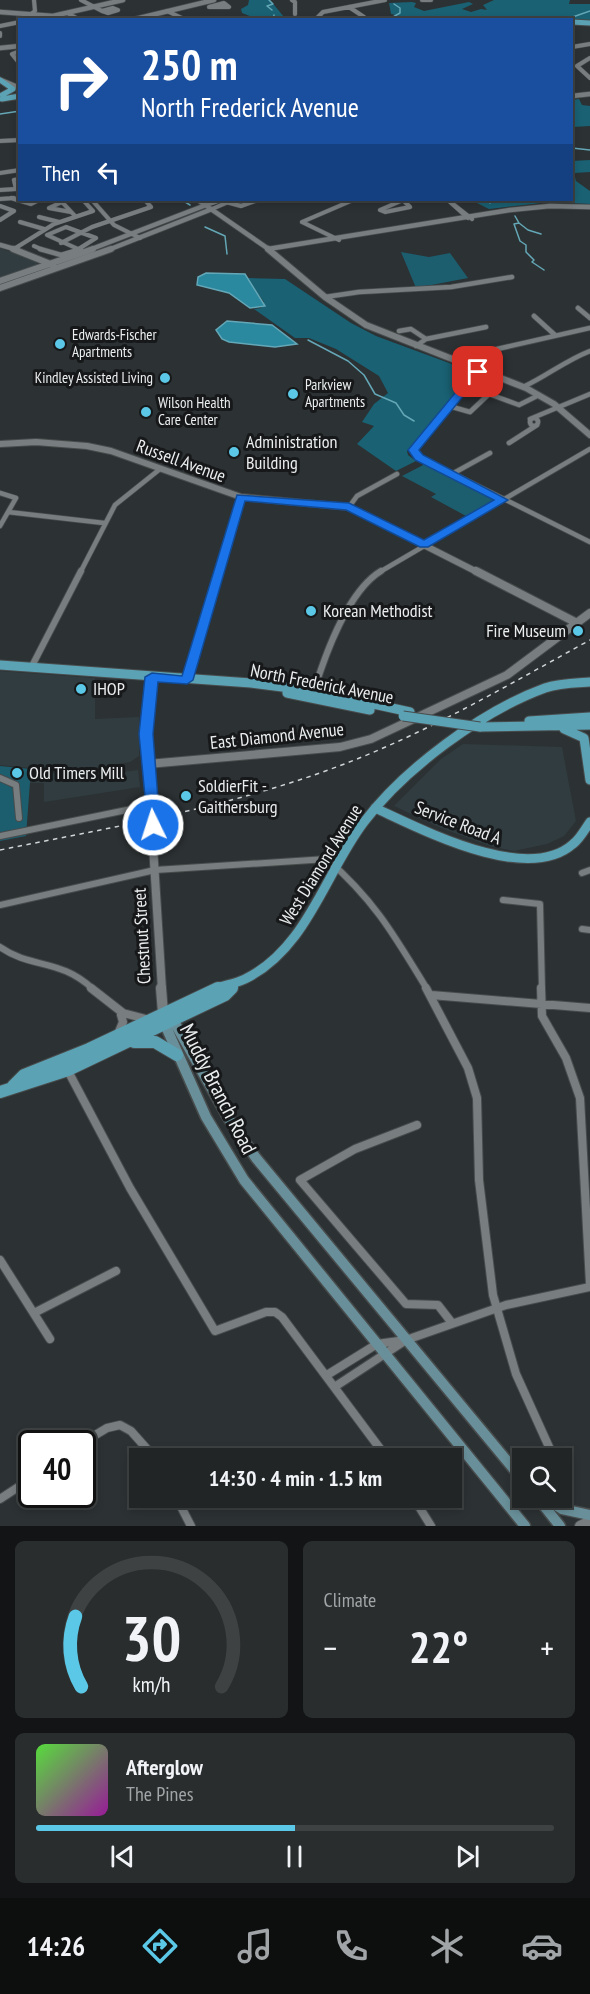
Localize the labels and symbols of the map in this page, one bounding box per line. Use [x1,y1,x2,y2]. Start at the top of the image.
place label: Edwards-Fischer Apartments [72,325,157,361]
marker: Edwards-Fischer Apartments [53,337,67,351]
pin [452,346,503,397]
place label: Kindley Assisted Living [35,368,153,387]
marker: Kindley Assisted Living [158,371,172,385]
place label: Parkview Apartments [305,375,365,411]
marker: Parkview Apartments [286,387,300,401]
place label: Wilson Health Care Center [158,393,231,429]
marker: Wilson Health Care Center [139,405,153,419]
place label: Administration Building [246,430,337,474]
street label: Russell Avenue [133,434,229,487]
marker: Administration Building [227,445,241,459]
place label: Korean Methodist [323,599,433,622]
marker: Korean Methodist [304,604,318,618]
place label: Fire Museum [486,619,566,642]
marker: Fire Museum [571,624,585,638]
street label: North Frederick Avenue [249,658,396,709]
place label: IHOP [93,677,125,700]
marker: IHOP [74,682,88,696]
street label: East Diamond Avenue [209,717,345,754]
place label: Old Timers Mill [29,761,125,784]
marker: Old Timers Mill [10,766,24,780]
place label: SoldierFit - Gaithersburg [198,774,278,818]
marker: SoldierFit - Gaithersburg [179,789,193,803]
position arrow [121,793,185,857]
street label: Service Road A [412,796,505,850]
street label: West Diamond Avenue [274,800,367,929]
street label: Chestnut Street [127,887,156,985]
street label: Muddy Branch Road [174,1019,263,1158]
speed limit sign: 40 [18,1430,96,1508]

